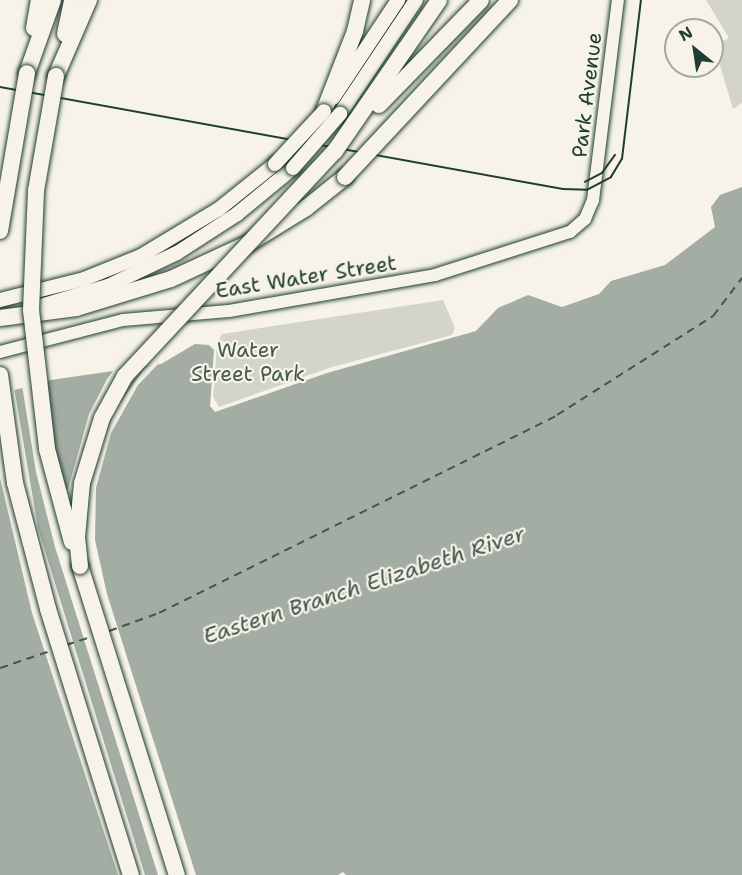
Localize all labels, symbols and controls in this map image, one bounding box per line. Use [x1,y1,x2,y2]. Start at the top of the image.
north arrow [664,18,724,78]
text: N [675,21,696,46]
street label: Park Avenue [567,31,607,159]
street label: East Water Street [214,250,398,304]
park label: Water Street Park [191,337,305,387]
water label: Eastern Branch Elizabeth River [200,520,528,650]

